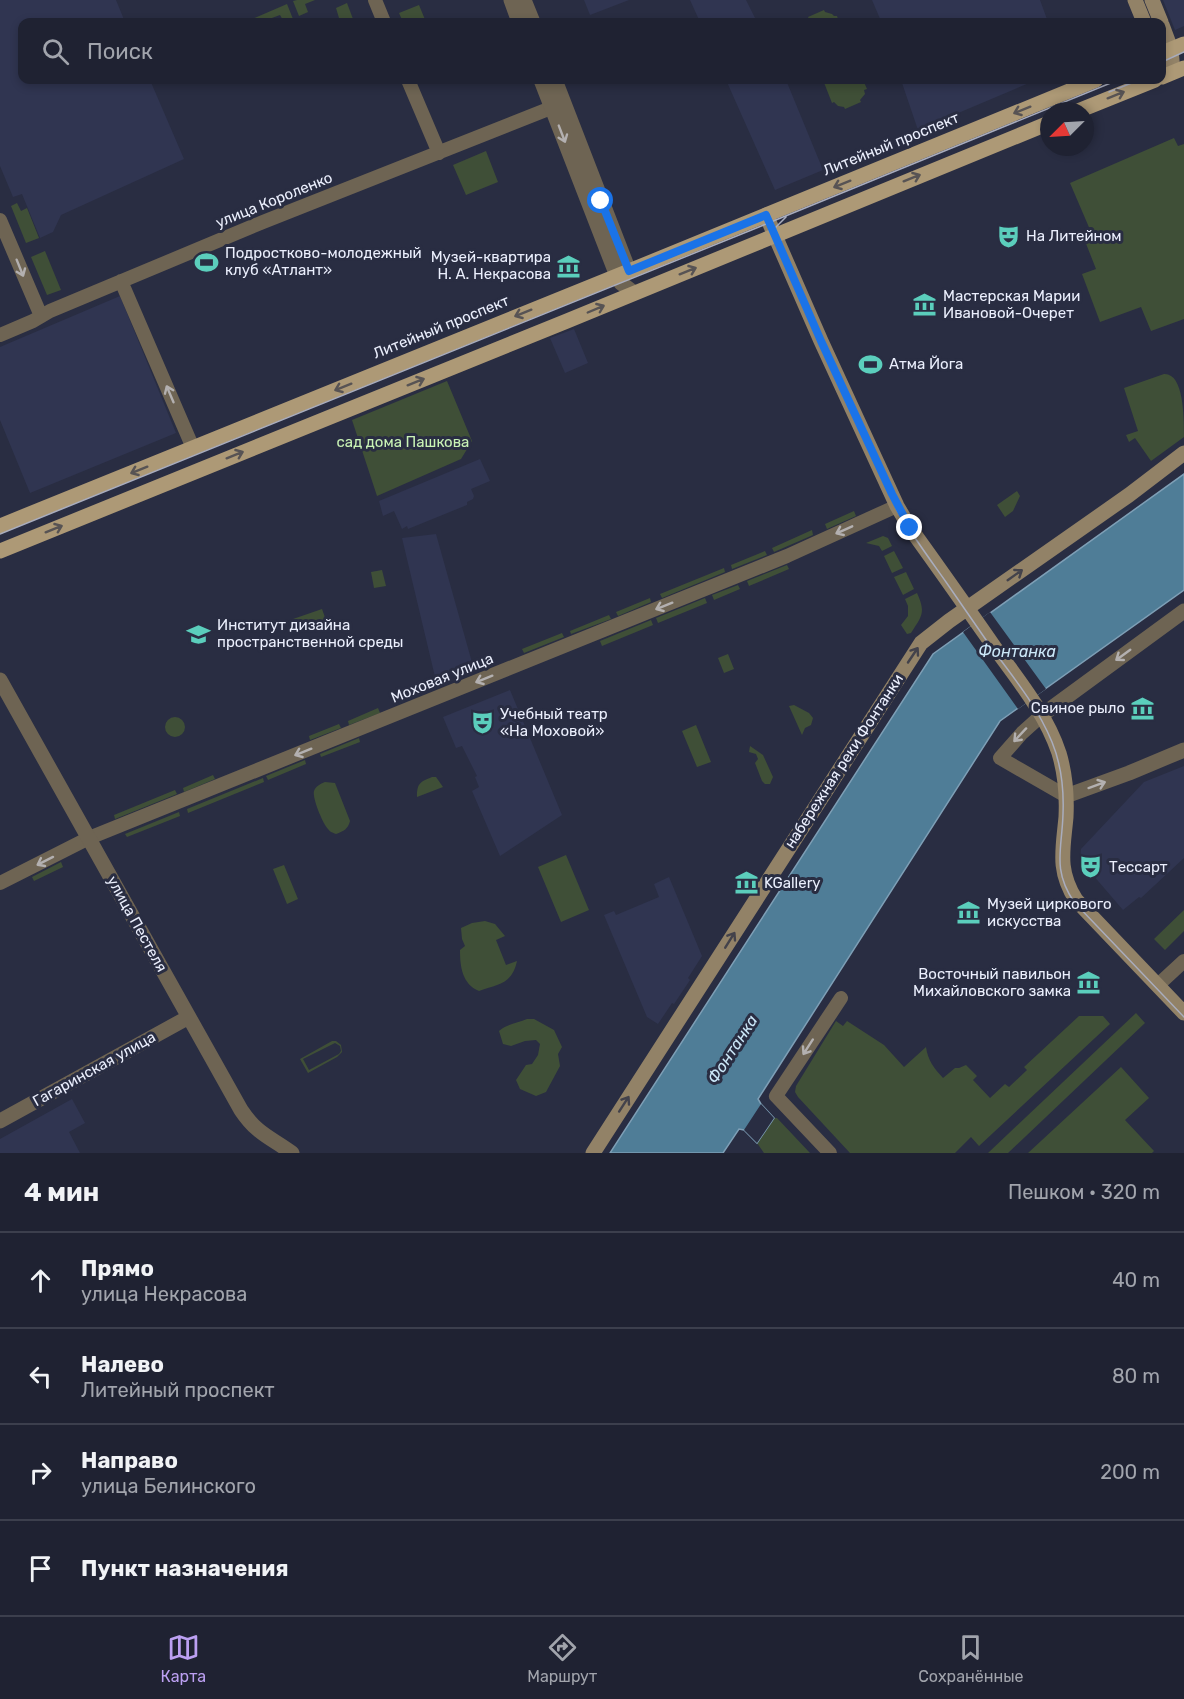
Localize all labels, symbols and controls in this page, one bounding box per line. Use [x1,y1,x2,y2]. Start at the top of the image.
search box [18,18,1166,84]
icon: search [39,35,72,68]
text: Поиск [87,38,153,65]
one-way arrow [1107,89,1125,100]
north arrow [1040,102,1094,156]
one-way arrow [1013,105,1032,116]
street label: Литейный проспект [820,108,962,180]
one-way arrow [557,124,568,143]
street label: улица Короленко [213,168,335,232]
one-way arrow [903,172,921,183]
one-way arrow [833,179,852,190]
route start [587,187,613,213]
theatre icon: На Литейном [995,223,1021,249]
place label: На Литейном [1026,227,1122,245]
place label: Подростково-молодежный клуб «Атлант» [225,244,422,279]
place label: Музей-квартира Н. А. Некрасова [431,248,551,283]
sports icon: Подростково-молодежный клуб «Атлант» [194,249,220,275]
museum icon: Музей-квартира Н. А. Некрасова [556,253,582,279]
one-way arrow [15,258,26,277]
one-way arrow [678,265,697,276]
place label: Мастерская Марии Ивановой-Очерет [943,287,1080,322]
street label: Литейный проспект [370,291,512,363]
museum icon: Мастерская Марии Ивановой-Очерет [912,292,938,318]
one-way arrow [587,303,605,314]
one-way arrow [515,309,533,320]
sports icon: Атма Йога [858,351,884,377]
place label: Атма Йога [889,355,963,373]
one-way arrow [406,376,424,387]
one-way arrow [334,382,353,393]
one-way arrow [164,386,175,404]
park label: сад дома Пашкова [337,433,469,451]
one-way arrow [225,449,244,460]
one-way arrow [130,465,149,476]
route end [896,514,922,540]
one-way arrow [44,523,63,534]
one-way arrow [836,525,854,537]
one-way arrow [1007,569,1023,581]
one-way arrow [656,601,674,612]
place label: Институт дизайна пространственной среды [217,616,403,651]
school or university icon: Институт дизайна пространственной среды [186,621,212,647]
water label: Фонтанка [978,642,1056,661]
one-way arrow [907,647,919,664]
one-way arrow [1116,648,1132,661]
street label: Моховая улица [388,649,496,707]
street label: набережная реки Фонтанки [781,670,907,852]
one-way arrow [475,674,493,685]
museum icon: Свиное рыло [1130,695,1156,721]
place label: Свиное рыло [1031,699,1125,717]
place label: Учебный театр «На Моховой» [500,705,608,740]
theatre icon: Учебный театр «На Моховой» [469,710,495,736]
one-way arrow [1013,728,1027,743]
one-way arrow [294,747,313,758]
one-way arrow [1088,778,1106,789]
theatre icon: Тессарт [1078,854,1104,880]
one-way arrow [36,856,54,867]
place label: Тессарт [1109,858,1168,876]
museum icon: KGallery [733,870,759,896]
street label: улица Пестеля [103,873,171,975]
place label: KGallery [764,874,821,892]
place label: Музей циркового искусства [987,895,1112,930]
museum icon: Музей циркового искусства [956,900,982,926]
one-way arrow [724,932,736,949]
place label: Восточный павильон Михайловского замка [913,965,1071,1000]
museum icon: Восточный павильон Михайловского замка [1076,970,1102,996]
water label: Фонтанка [703,1012,762,1087]
street label: Гагаринская улица [29,1028,159,1110]
one-way arrow [802,1038,814,1055]
one-way arrow [619,1096,631,1113]
text: 4 мин [24,1177,99,1208]
text: Пешком · 320 m [1008,1180,1160,1204]
text: Прямо [81,1255,154,1282]
icon: ahead [24,1264,57,1297]
text: 40 m [1112,1268,1160,1292]
text: улица Некрасова [81,1282,247,1306]
text: Налево [81,1351,164,1378]
icon: left [24,1360,57,1393]
text: 80 m [1112,1364,1160,1388]
text: Литейный проспект [81,1378,275,1402]
text: Направо [81,1447,178,1474]
icon: right [24,1456,57,1489]
text: 200 m [1100,1460,1160,1484]
text: улица Белинского [81,1474,256,1498]
icon: arrive [24,1552,57,1585]
text: Пункт назначения [81,1555,289,1582]
tab: Карта [161,1631,206,1686]
tab: Маршрут [527,1631,597,1686]
tab: Сохранённые [918,1631,1023,1686]

